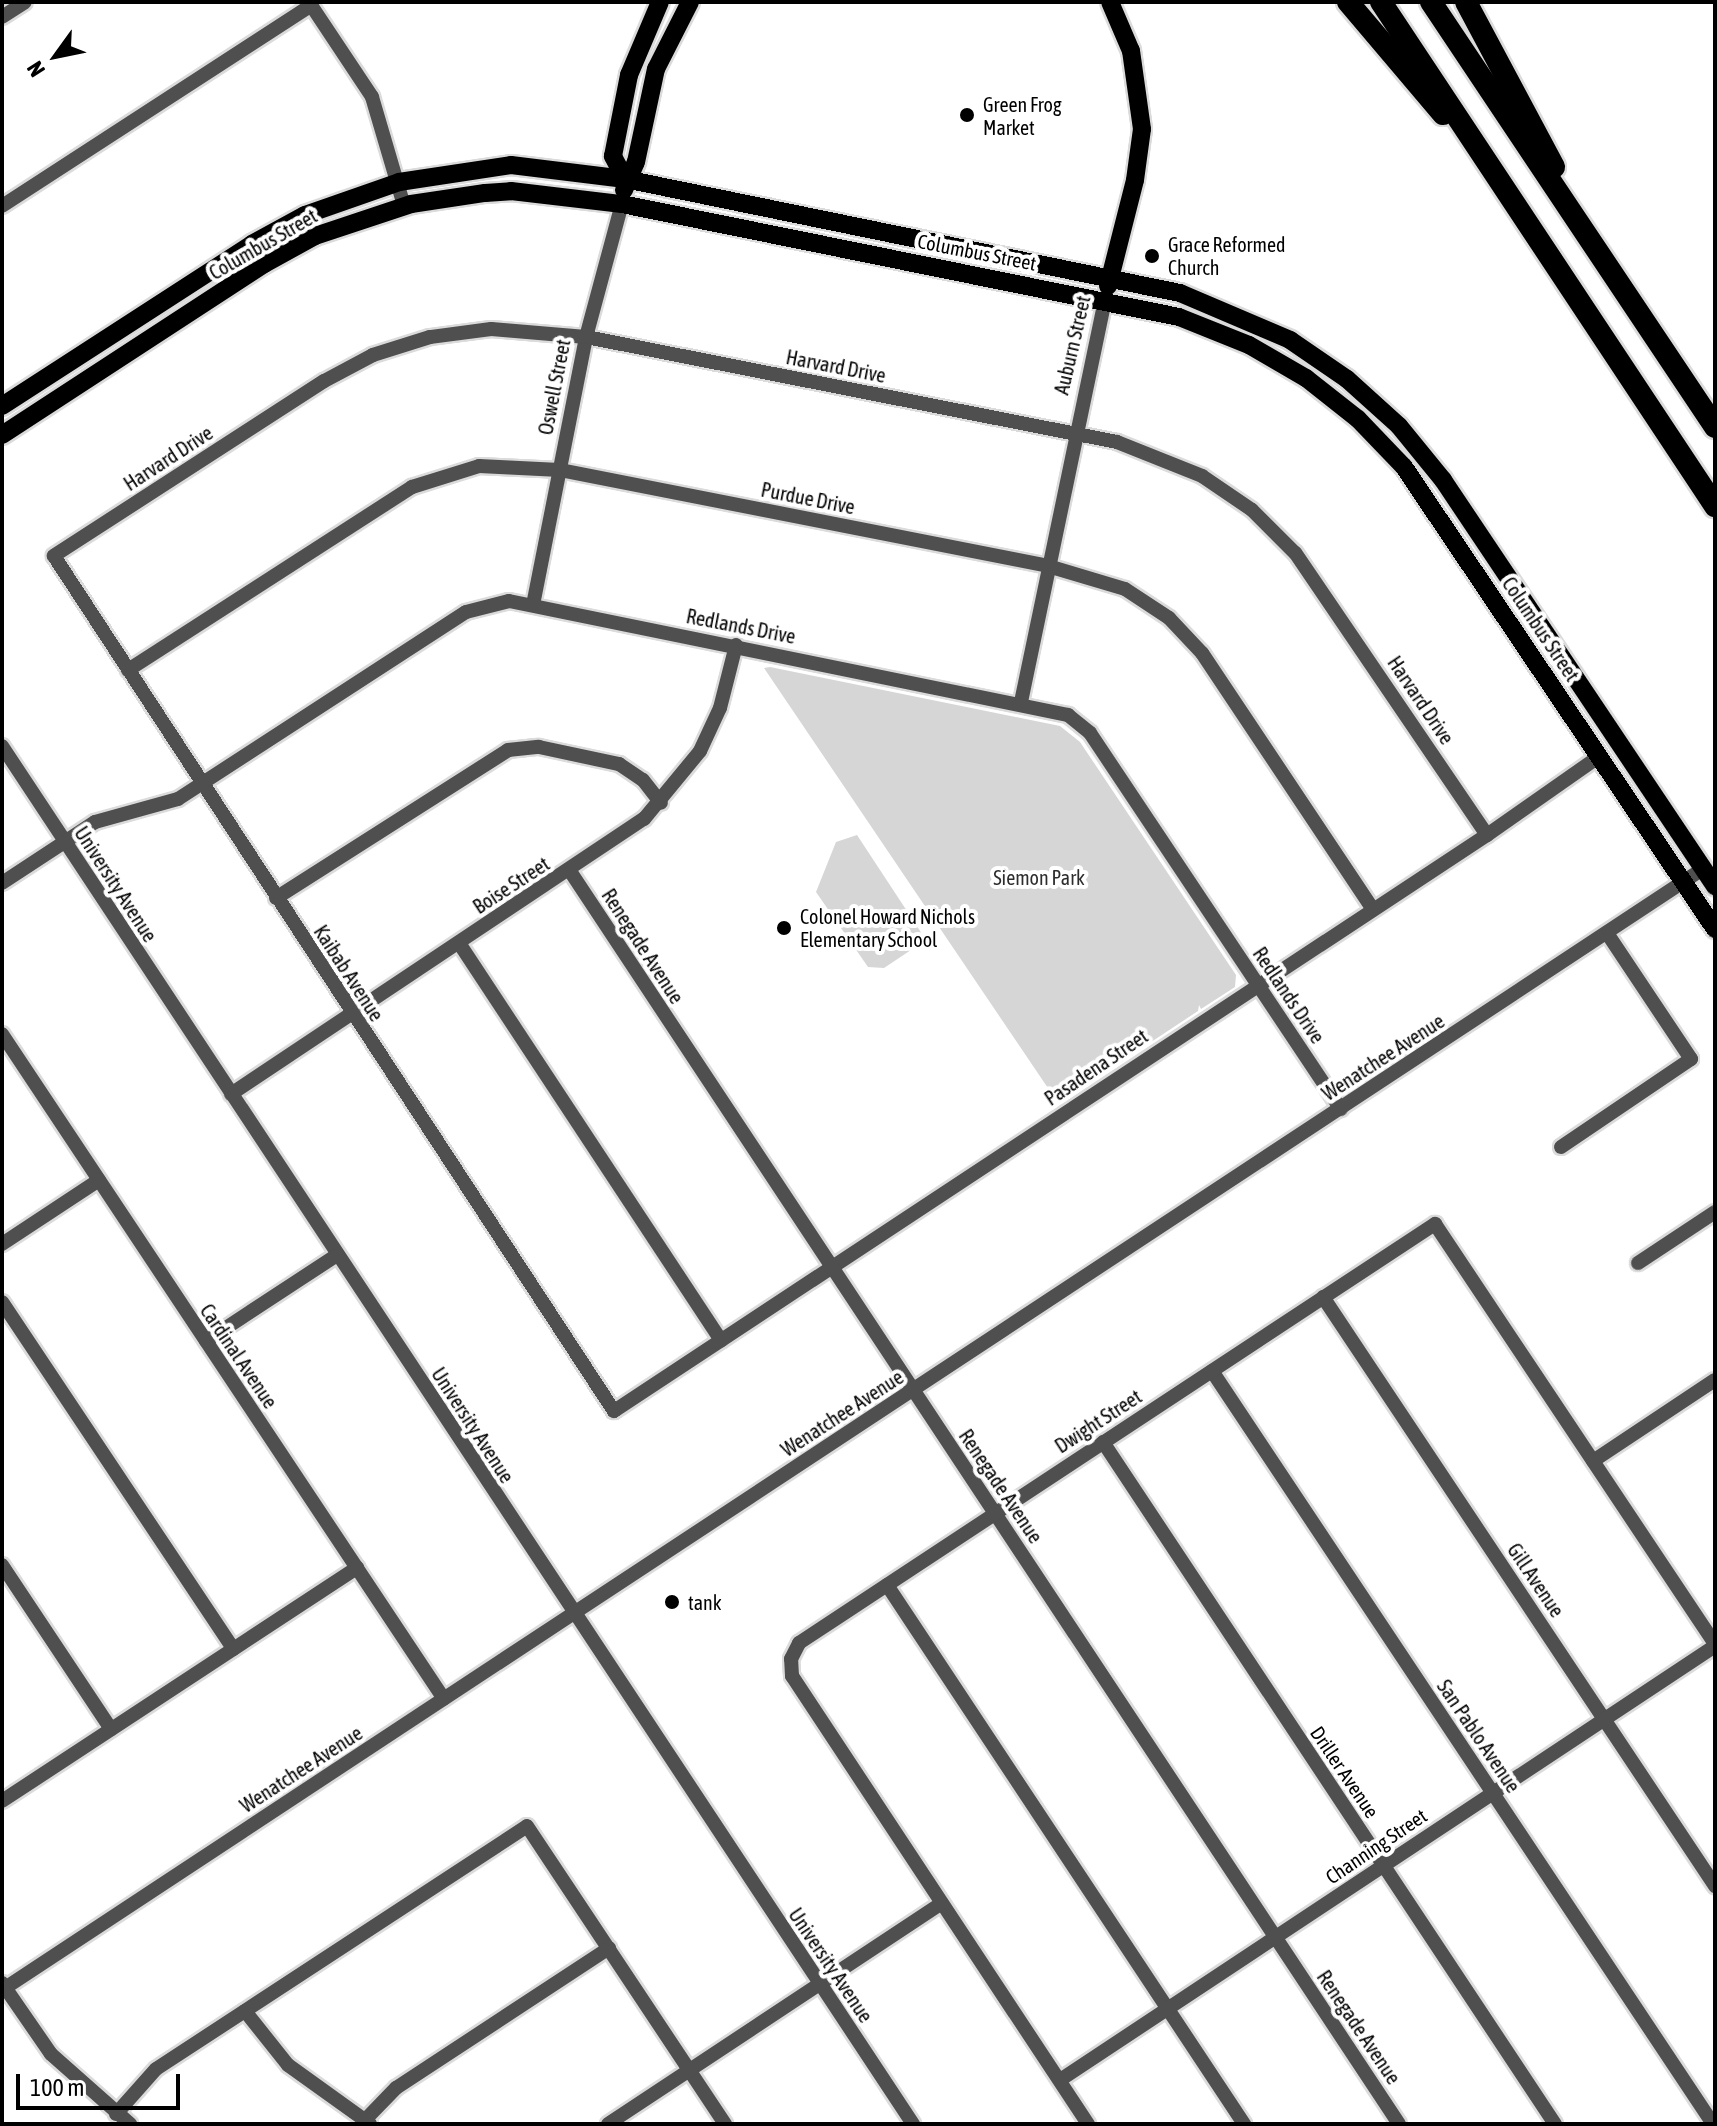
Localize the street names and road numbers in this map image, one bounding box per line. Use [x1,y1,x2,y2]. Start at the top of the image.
street label: Columbus Street [205,203,321,285]
street label: Columbus Street [916,229,1038,275]
street label: Auburn Street [1049,293,1095,397]
street label: Oswell Street [533,337,575,437]
street label: Harvard Drive [784,345,888,387]
street label: Harvard Drive [119,420,217,496]
street label: Purdue Drive [759,477,857,519]
street label: Columbus Street [1497,572,1585,686]
street label: Redlands Drive [684,604,798,648]
street label: Harvard Drive [1383,651,1459,749]
street label: University Avenue [70,822,162,946]
street label: Boise Street [468,851,554,919]
street label: Renegade Avenue [597,884,689,1008]
street label: Kaibab Avenue [309,920,389,1026]
street label: Redlands Drive [1248,942,1330,1048]
street label: Wenatchee Avenue [1317,1009,1449,1105]
street label: Pasadena Street [1040,1024,1152,1110]
street label: Cardinal Avenue [195,1299,283,1413]
street label: University Avenue [427,1363,519,1487]
street label: Wenatchee Avenue [776,1365,908,1461]
street label: Dwight Street [1050,1384,1146,1458]
street label: Renegade Avenue [954,1425,1048,1547]
street label: Gill Avenue [1503,1539,1569,1621]
street label: San Pablo Avenue [1432,1675,1526,1797]
street label: Wenatchee Avenue [235,1721,367,1817]
street label: Driller Avenue [1306,1722,1384,1822]
street label: Channing Street [1321,1803,1431,1889]
street label: University Avenue [784,1903,878,2027]
street label: Renegade Avenue [1312,1966,1406,2088]

